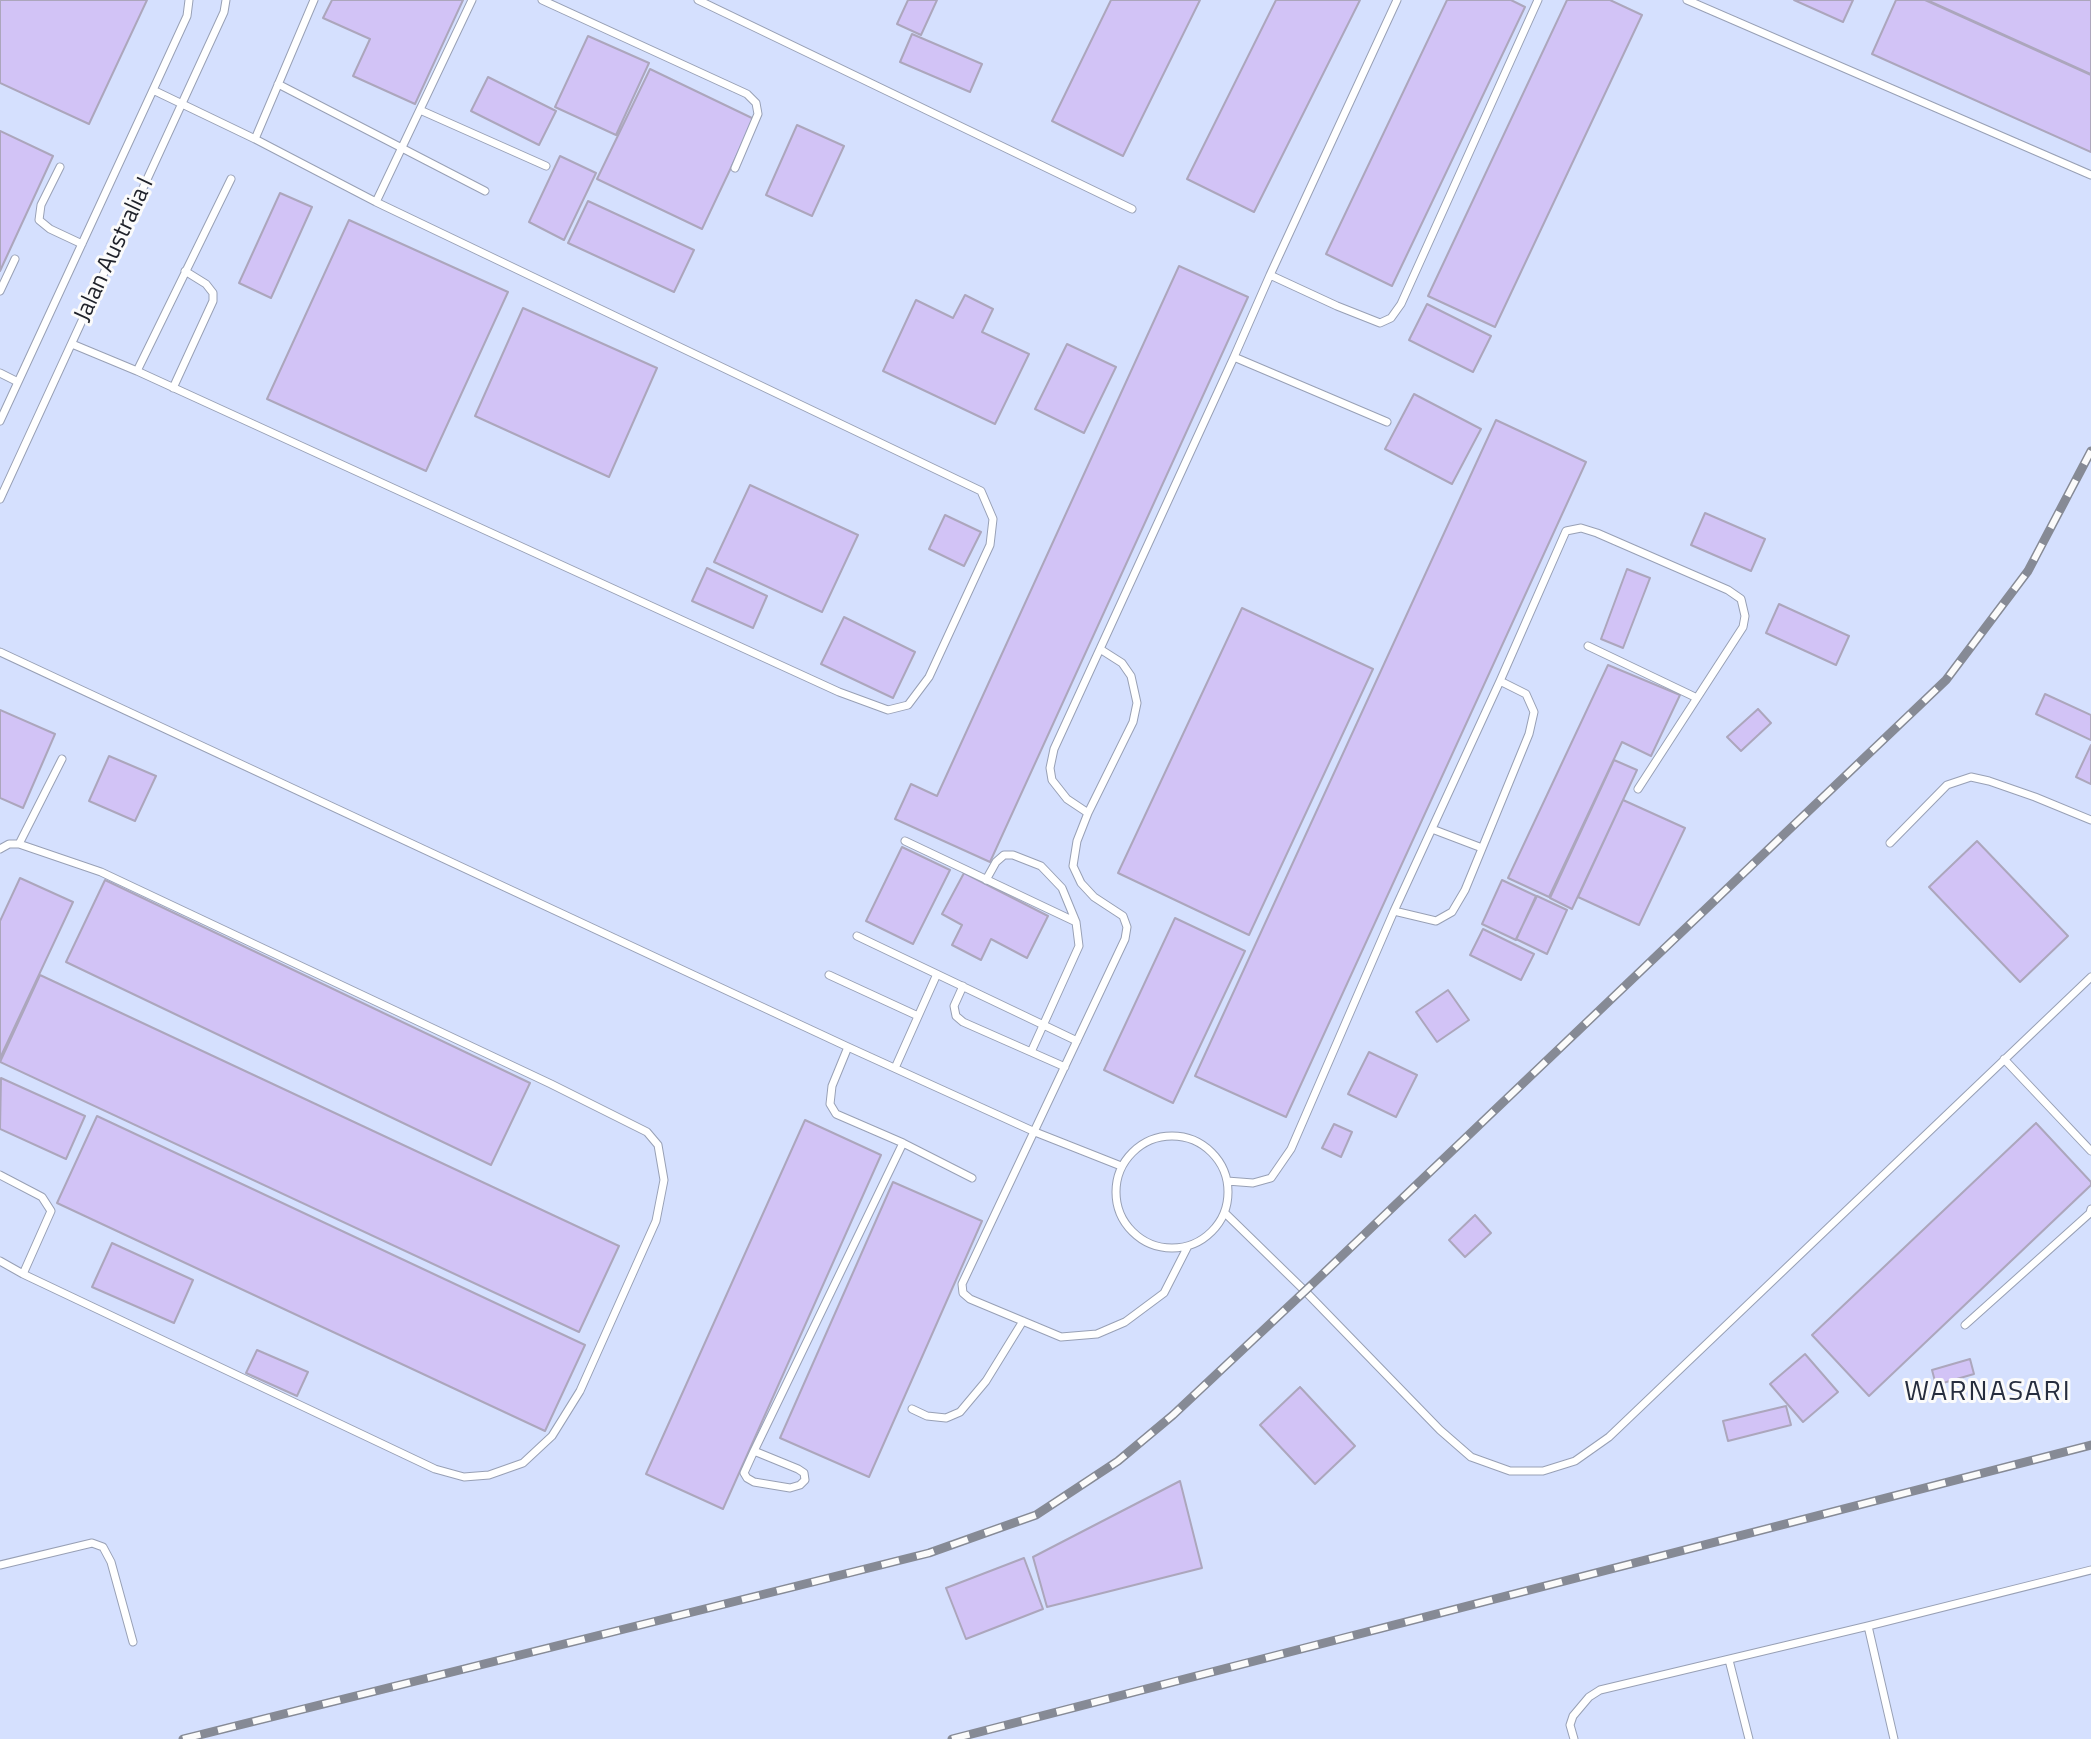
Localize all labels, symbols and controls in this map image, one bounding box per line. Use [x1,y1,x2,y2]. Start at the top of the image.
street label: Jalan Australia I [69,173,161,327]
district label: WARNASARI [1904,1376,2072,1410]

